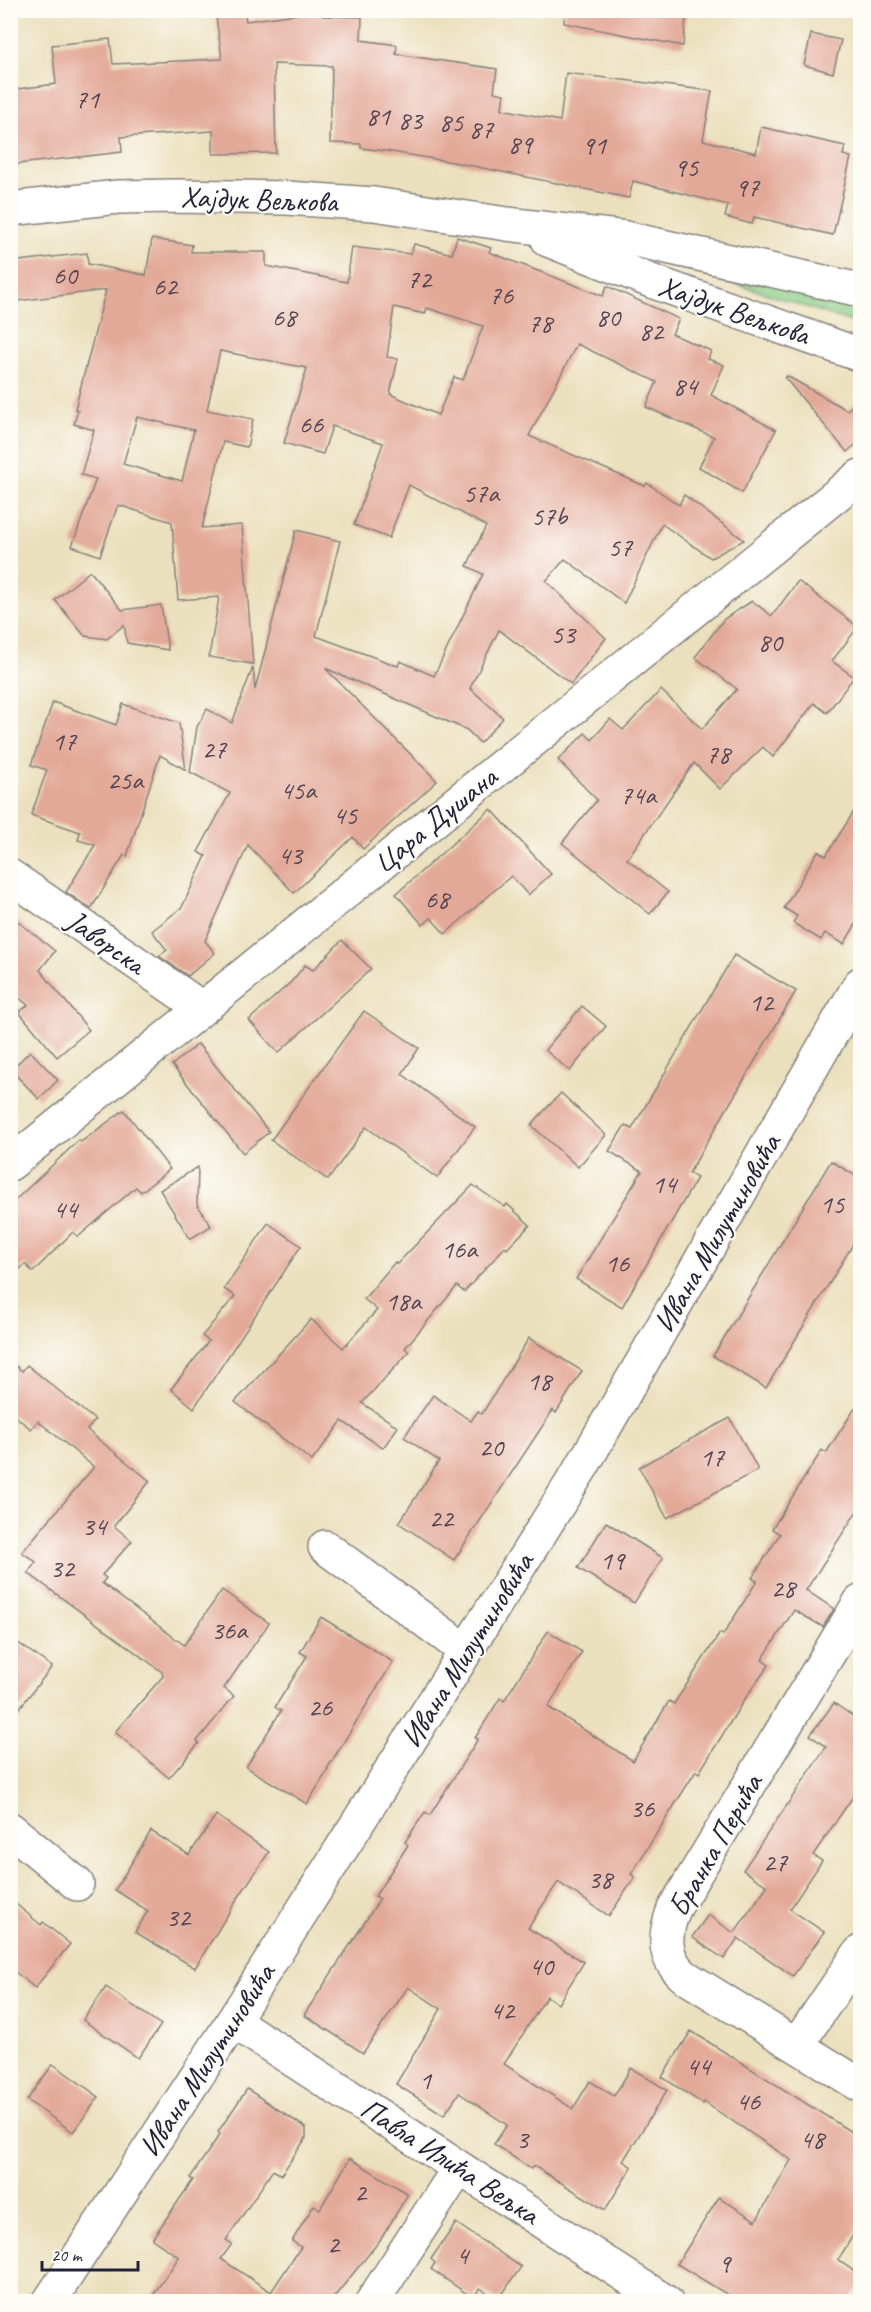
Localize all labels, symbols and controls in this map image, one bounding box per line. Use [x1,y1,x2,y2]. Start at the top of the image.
house number: 71 [75,82,101,116]
house number: 81 [366,99,392,133]
house number: 83 [398,103,424,137]
house number: 85 [439,105,465,139]
house number: 87 [469,112,495,146]
house number: 89 [508,127,534,161]
house number: 91 [582,128,608,162]
house number: 95 [674,150,700,184]
house number: 97 [735,170,761,204]
street label: Хајдук Вељкова [180,177,340,221]
house number: 60 [53,258,79,292]
house number: 72 [407,262,433,296]
street label: Хајдук Вељкова [654,267,816,354]
house number: 62 [153,269,179,303]
house number: 76 [489,278,514,312]
house number: 68 [272,300,299,334]
house number: 80 [596,300,622,334]
house number: 78 [528,306,555,340]
house number: 82 [639,314,665,348]
house number: 84 [673,369,700,403]
house number: 66 [299,407,324,441]
house number: 57a [463,476,501,510]
house number: 57b [531,499,568,533]
house number: 57 [608,530,634,564]
house number: 53 [551,617,577,651]
house number: 80 [758,625,784,659]
house number: 17 [52,724,78,758]
house number: 27 [202,732,228,766]
house number: 78 [706,737,733,771]
street label: Цара Душана [365,757,506,882]
house number: 25a [107,763,145,797]
house number: 45a [280,773,318,807]
house number: 74a [620,778,658,812]
house number: 45 [333,798,359,832]
house number: 43 [278,838,304,872]
house number: 68 [425,882,452,916]
street label: Јаворска [58,900,155,984]
house number: 12 [749,985,775,1019]
street label: Ивана Милутиновића [645,1125,790,1339]
house number: 14 [652,1167,679,1201]
house number: 15 [820,1187,846,1221]
house number: 44 [53,1192,80,1226]
house number: 16a [441,1232,479,1266]
house number: 16 [605,1246,630,1280]
house number: 18a [385,1284,423,1318]
house number: 18 [527,1364,554,1398]
house number: 20 [479,1430,505,1464]
house number: 17 [700,1440,726,1474]
house number: 22 [429,1501,455,1535]
house number: 34 [82,1509,109,1543]
house number: 19 [600,1543,626,1577]
street label: Ивана Милутиновића [392,1544,543,1754]
house number: 32 [50,1551,76,1585]
house number: 28 [771,1571,798,1605]
house number: 36a [211,1613,249,1647]
house number: 26 [308,1690,333,1724]
street label: Бранка Перића [659,1765,772,1923]
house number: 36 [630,1791,655,1825]
house number: 27 [763,1845,789,1879]
house number: 38 [588,1862,615,1896]
house number: 32 [166,1900,192,1934]
house number: 40 [529,1949,555,1983]
street label: Ивана Милутиновића [130,1955,285,2164]
house number: 42 [490,1993,516,2027]
house number: 44 [686,2049,713,2083]
house number: 1 [419,2063,433,2097]
house number: 46 [736,2084,761,2118]
street label: Павла Илића Вељка [353,2089,548,2234]
house number: 3 [516,2122,530,2156]
house number: 48 [800,2122,827,2156]
house number: 2 [354,2175,368,2209]
house number: 2 [327,2227,341,2261]
scale bar [42,2234,138,2272]
house number: 4 [456,2238,471,2272]
text: 20 m [51,2244,84,2266]
house number: 9 [718,2246,732,2280]

